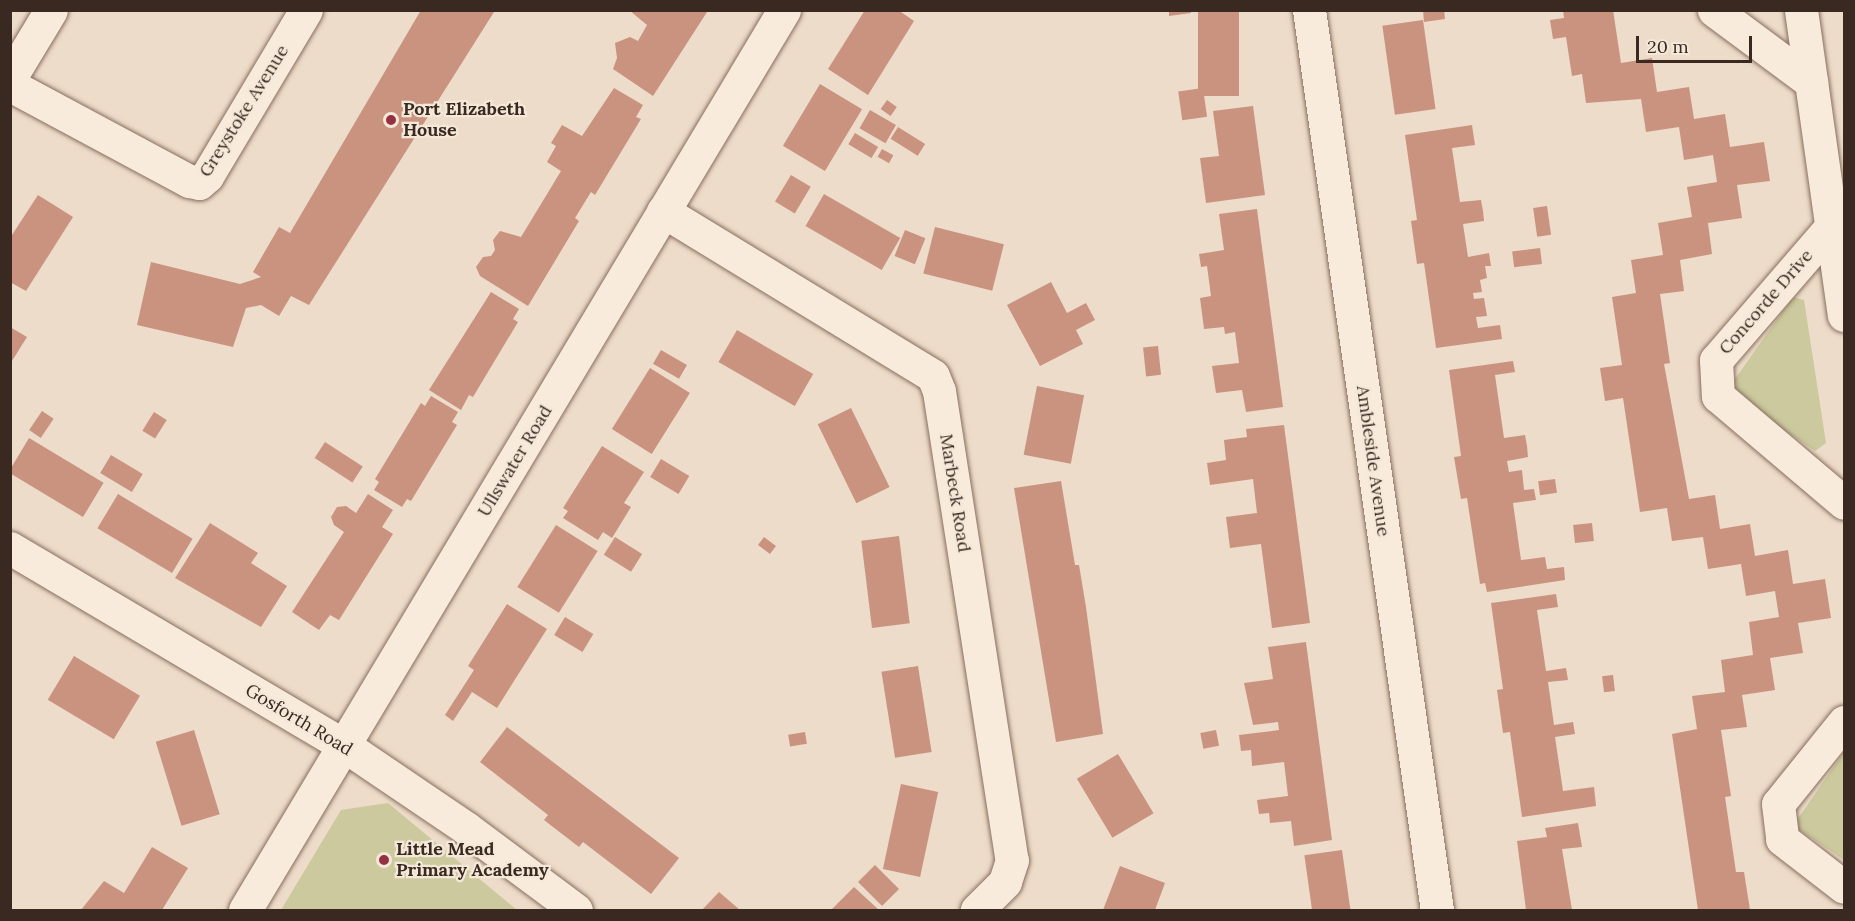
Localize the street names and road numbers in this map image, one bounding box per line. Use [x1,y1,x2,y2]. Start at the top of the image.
street label: Greystoke Avenue [195,41,293,181]
street label: Concorde Drive [1715,245,1817,359]
street label: Ambleside Avenue [1352,384,1394,538]
street label: Ullswater Road [473,401,557,521]
street label: Marbeck Road [935,432,975,554]
street label: Gosforth Road [241,680,357,760]

